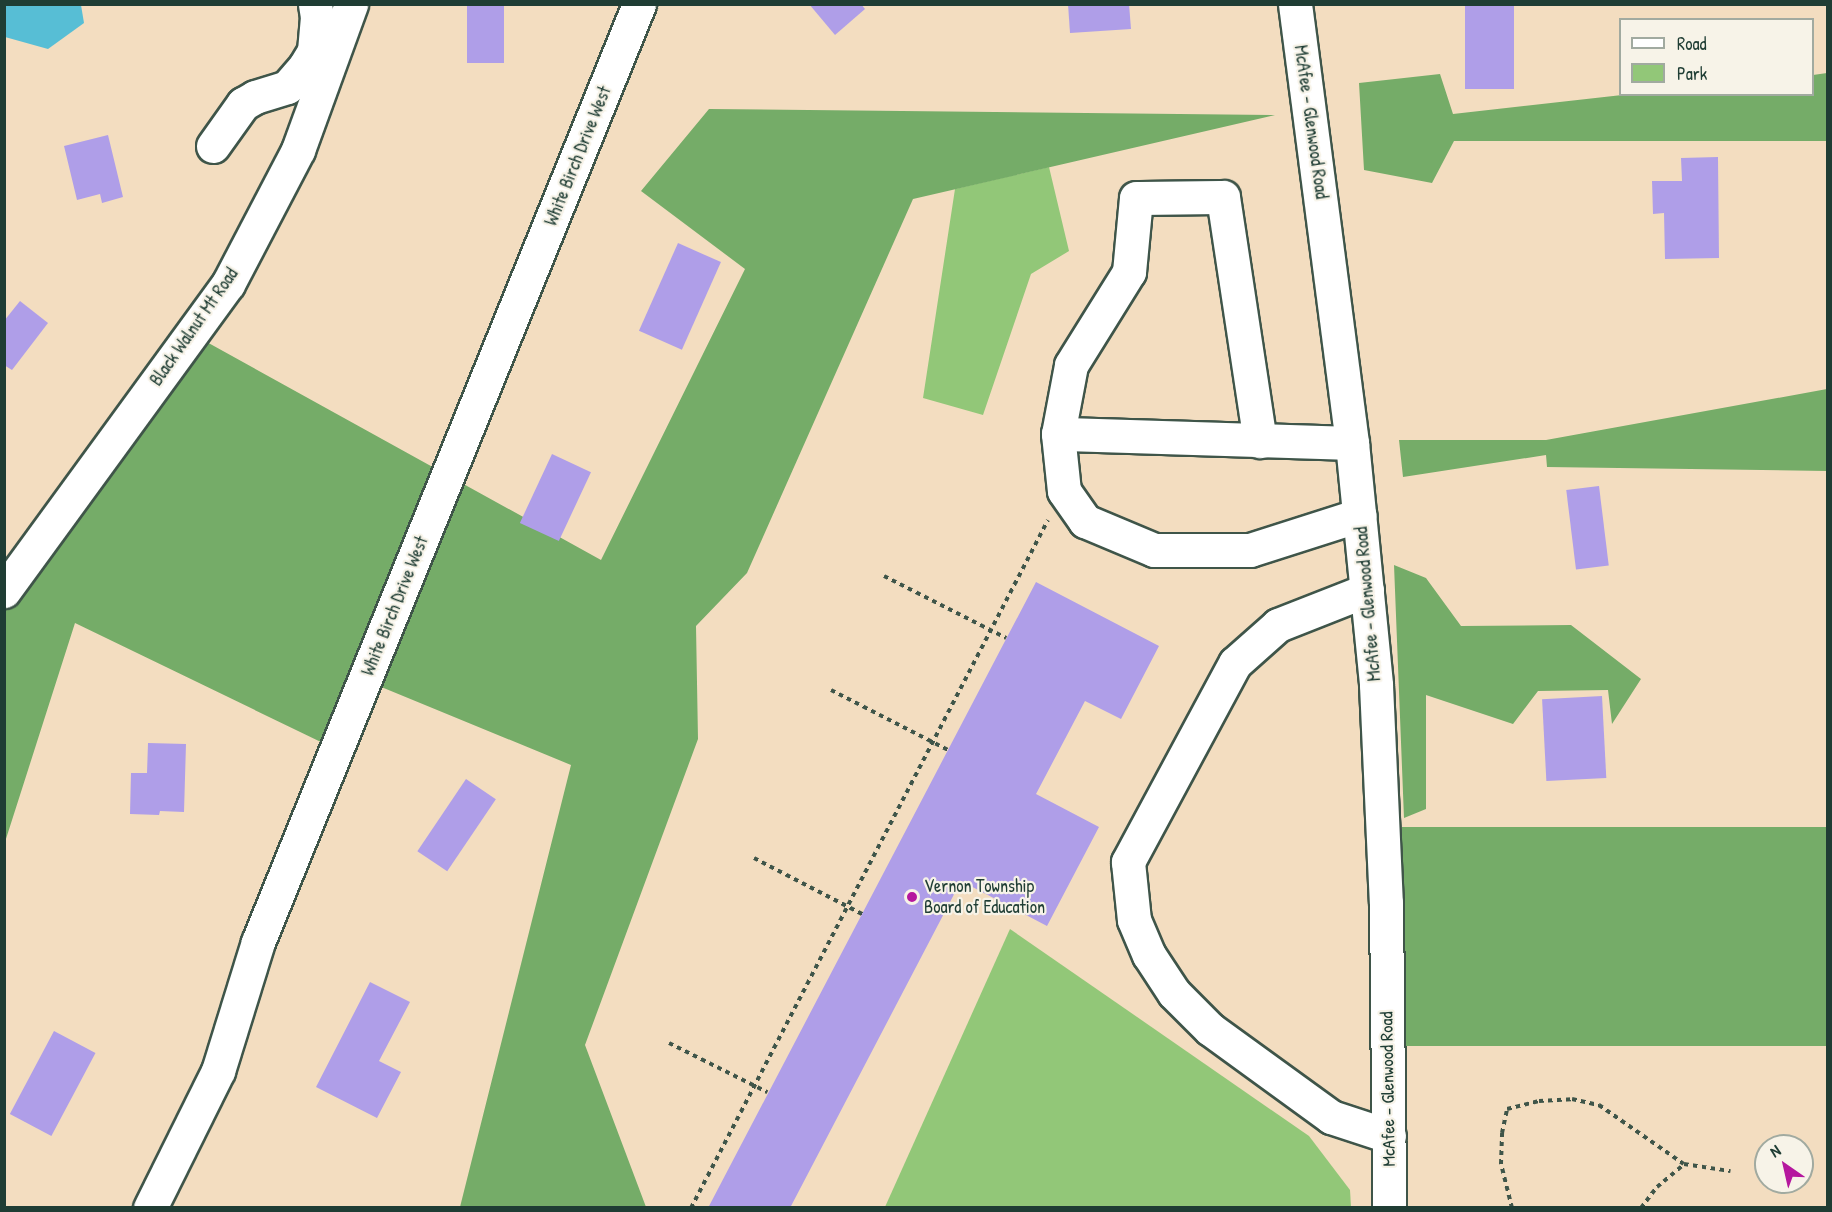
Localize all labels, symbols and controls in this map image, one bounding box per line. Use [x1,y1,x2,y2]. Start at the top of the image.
legend [1619,18,1814,96]
text: Road [1677,31,1707,56]
street label: McAfee - Glenwood Road [1290,44,1332,200]
text: Park [1677,61,1707,86]
street label: White Birch Drive West [540,83,616,229]
street label: Black Walnut Mt Road [145,264,243,390]
street label: McAfee - Glenwood Road [1350,526,1386,682]
street label: White Birch Drive West [357,533,433,679]
place label: Vernon Township Board of Education [924,876,1045,918]
marker: Vernon Township Board of Education [905,890,919,904]
street label: McAfee - Glenwood Road [1376,1011,1400,1167]
north arrow [1754,1134,1814,1194]
text: N [1765,1139,1785,1162]

